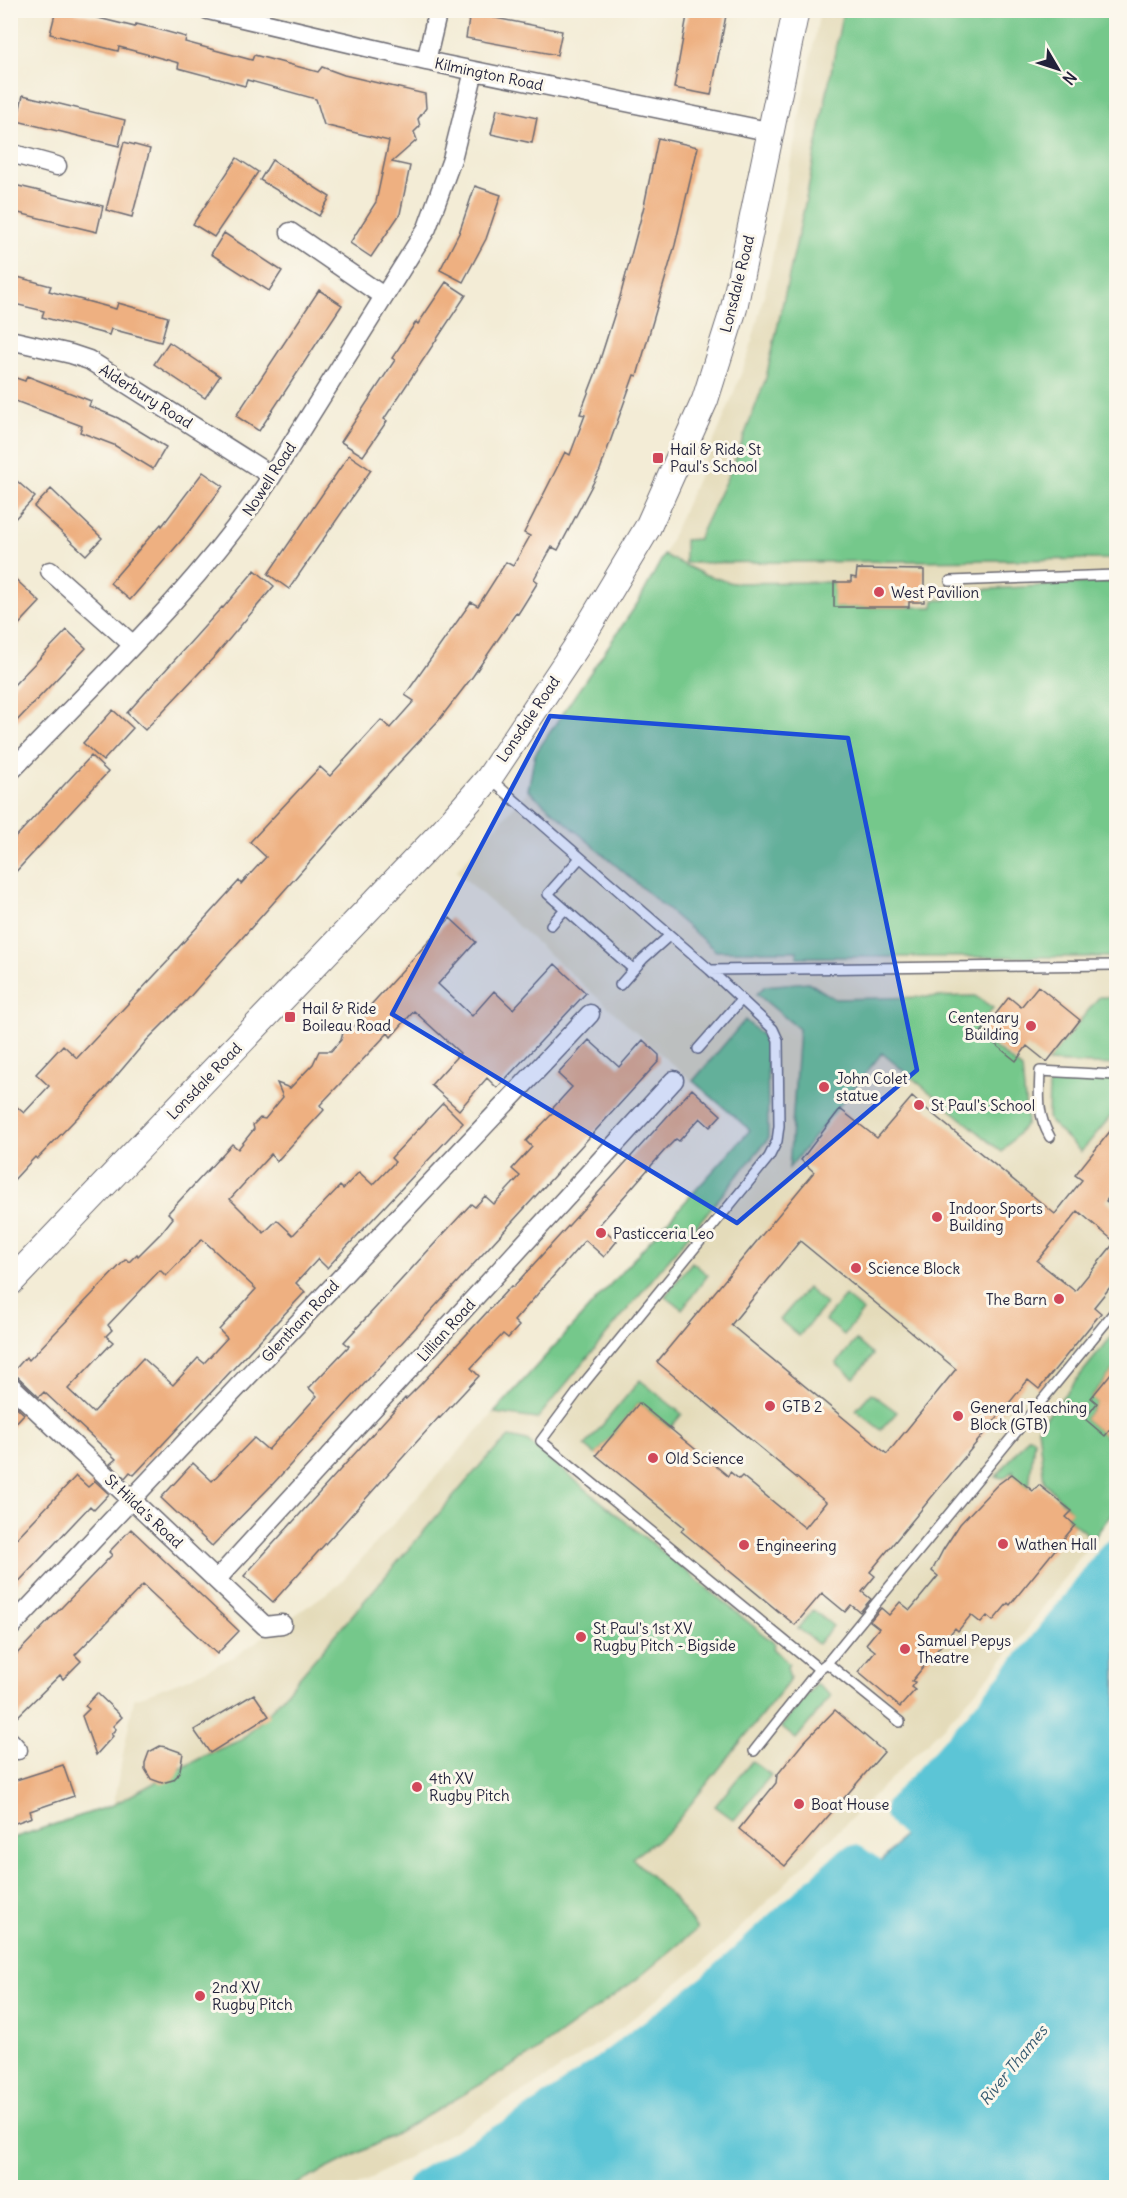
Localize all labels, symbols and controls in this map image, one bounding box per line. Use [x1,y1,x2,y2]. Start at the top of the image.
north arrow [1028,39,1088,99]
street label: Kilmington Road [433,53,545,95]
text: N [1058,68,1081,89]
street label: Lonsdale Road [716,233,758,335]
street label: Alderbury Road [96,360,196,432]
street label: Nowell Road [238,438,300,519]
place label: Hail & Ride St Paul's School [670,440,761,476]
marker: Hail & Ride St Paul's School [651,451,665,465]
place label: West Pavilion [891,583,980,602]
marker: West Pavilion [872,585,886,599]
street label: Lonsdale Road [492,672,564,766]
place label: Hail & Ride Boileau Road [302,999,391,1035]
place label: Centenary Building [948,1008,1019,1044]
marker: Hail & Ride Boileau Road [283,1010,297,1024]
marker: Centenary Building [1024,1019,1038,1033]
street label: Lonsdale Road [163,1038,246,1123]
place label: John Colet statue [836,1069,908,1105]
marker: John Colet statue [817,1080,831,1094]
place label: St Paul's School [931,1096,1035,1115]
marker: St Paul's School [912,1098,926,1112]
place label: Indoor Sports Building [949,1199,1043,1235]
marker: Indoor Sports Building [930,1210,944,1224]
place label: Pasticceria Leo [613,1224,714,1243]
marker: Pasticceria Leo [594,1226,608,1240]
place label: Science Block [868,1259,960,1278]
marker: Science Block [849,1261,863,1275]
street label: Glentham Road [257,1276,343,1366]
place label: The Barn [986,1290,1047,1309]
marker: The Barn [1052,1292,1066,1306]
street label: Lillian Road [413,1295,479,1365]
place label: GTB 2 [782,1397,822,1416]
place label: General Teaching Block (GTB) [970,1398,1087,1434]
marker: GTB 2 [763,1399,777,1413]
marker: General Teaching Block (GTB) [951,1409,965,1423]
place label: Old Science [665,1449,744,1468]
marker: Old Science [646,1451,660,1465]
street label: St Hilda's Road [101,1470,187,1552]
place label: Wathen Hall [1015,1535,1097,1554]
place label: Engineering [756,1536,837,1555]
marker: Wathen Hall [996,1537,1010,1551]
marker: Engineering [737,1538,751,1552]
place label: St Paul's 1st XV Rugby Pitch - Bigside [593,1619,736,1655]
marker: St Paul's 1st XV Rugby Pitch - Bigside [574,1630,588,1644]
place label: Samuel Pepys Theatre [917,1631,1011,1667]
marker: Samuel Pepys Theatre [898,1642,912,1656]
place label: 4th XV Rugby Pitch [429,1769,510,1805]
marker: 4th XV Rugby Pitch [410,1780,424,1794]
place label: Boat House [811,1795,889,1814]
marker: Boat House [792,1797,806,1811]
place label: 2nd XV Rugby Pitch [212,1978,293,2014]
marker: 2nd XV Rugby Pitch [193,1989,207,2003]
water label: River Thames [975,2020,1052,2109]

